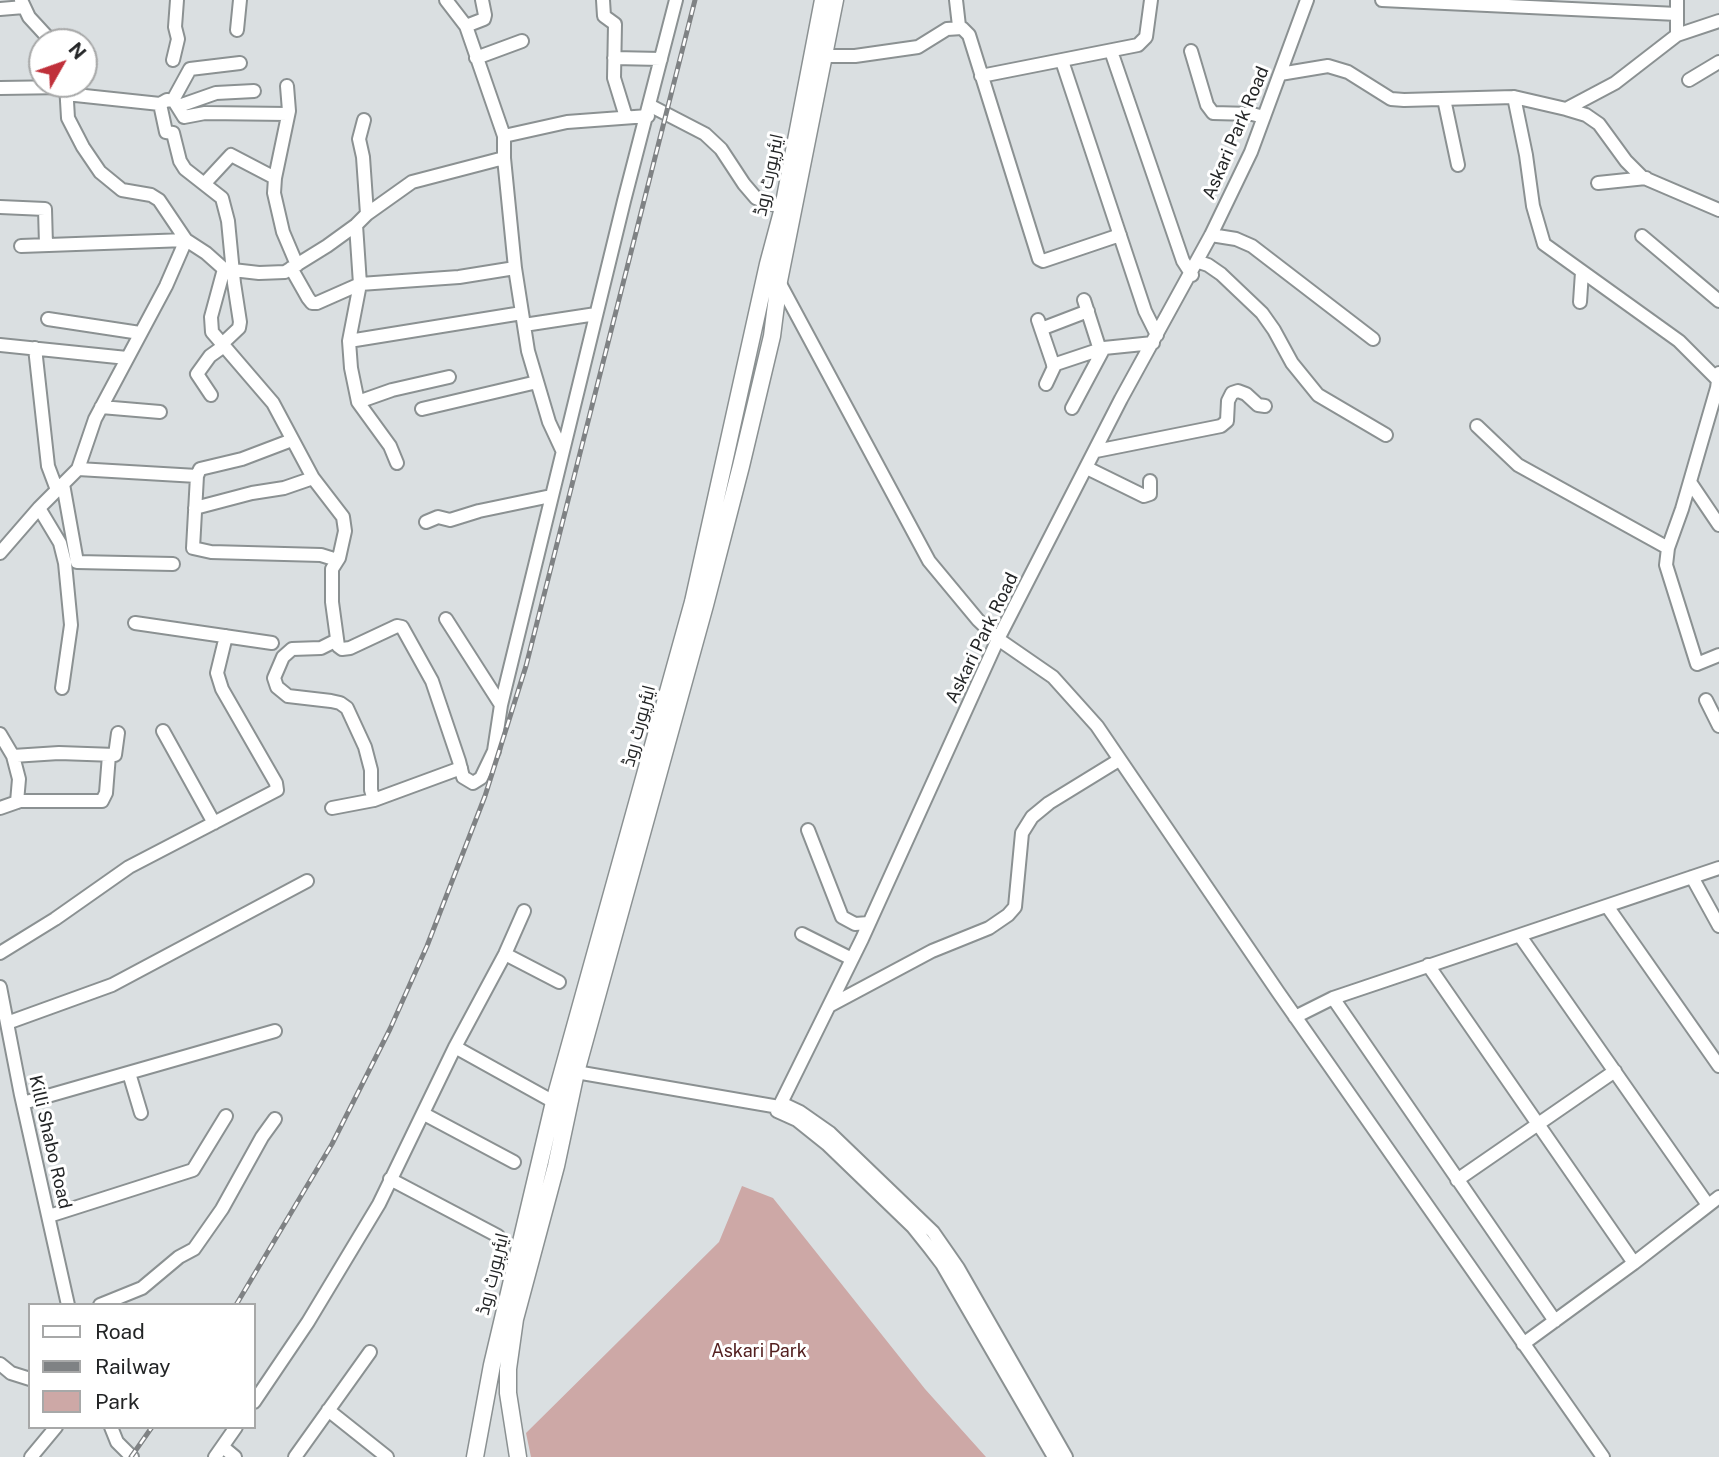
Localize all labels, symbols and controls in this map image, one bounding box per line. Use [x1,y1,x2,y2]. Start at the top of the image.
north arrow [28,28,98,98]
text: N [64,38,91,64]
street label: Askari Park Road [1198,63,1274,203]
street label: ایئرپورٹ روڈ [750,132,788,218]
street label: Askari Park Road [941,569,1023,707]
street label: ایئرپورٹ روڈ [618,683,660,769]
street label: Killi Shabo Road [24,1073,76,1211]
street label: ایئرپورٹ روڈ [472,1231,514,1317]
legend [28,1303,256,1429]
text: Road [95,1319,145,1344]
park label: Askari Park [711,1340,807,1362]
text: Railway [95,1354,171,1379]
text: Park [95,1389,140,1414]

